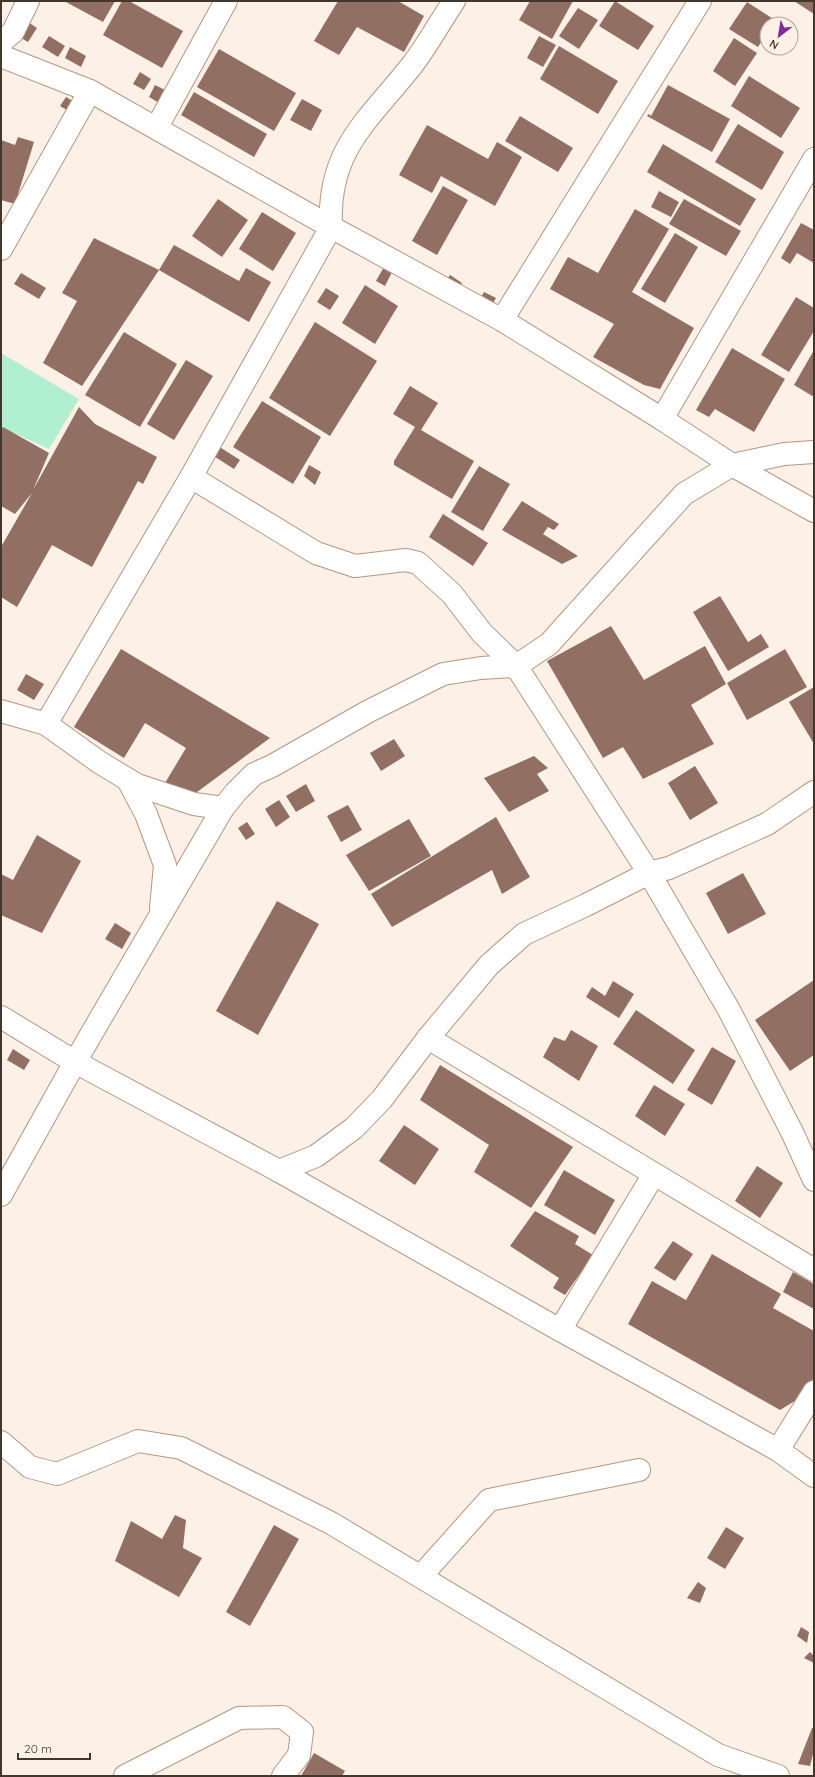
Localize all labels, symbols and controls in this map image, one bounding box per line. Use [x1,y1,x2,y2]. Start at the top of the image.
north arrow [759,16,799,56]
text: N [767,36,781,53]
scale bar [18,1735,90,1761]
text: 20 m [24,1741,52,1756]

